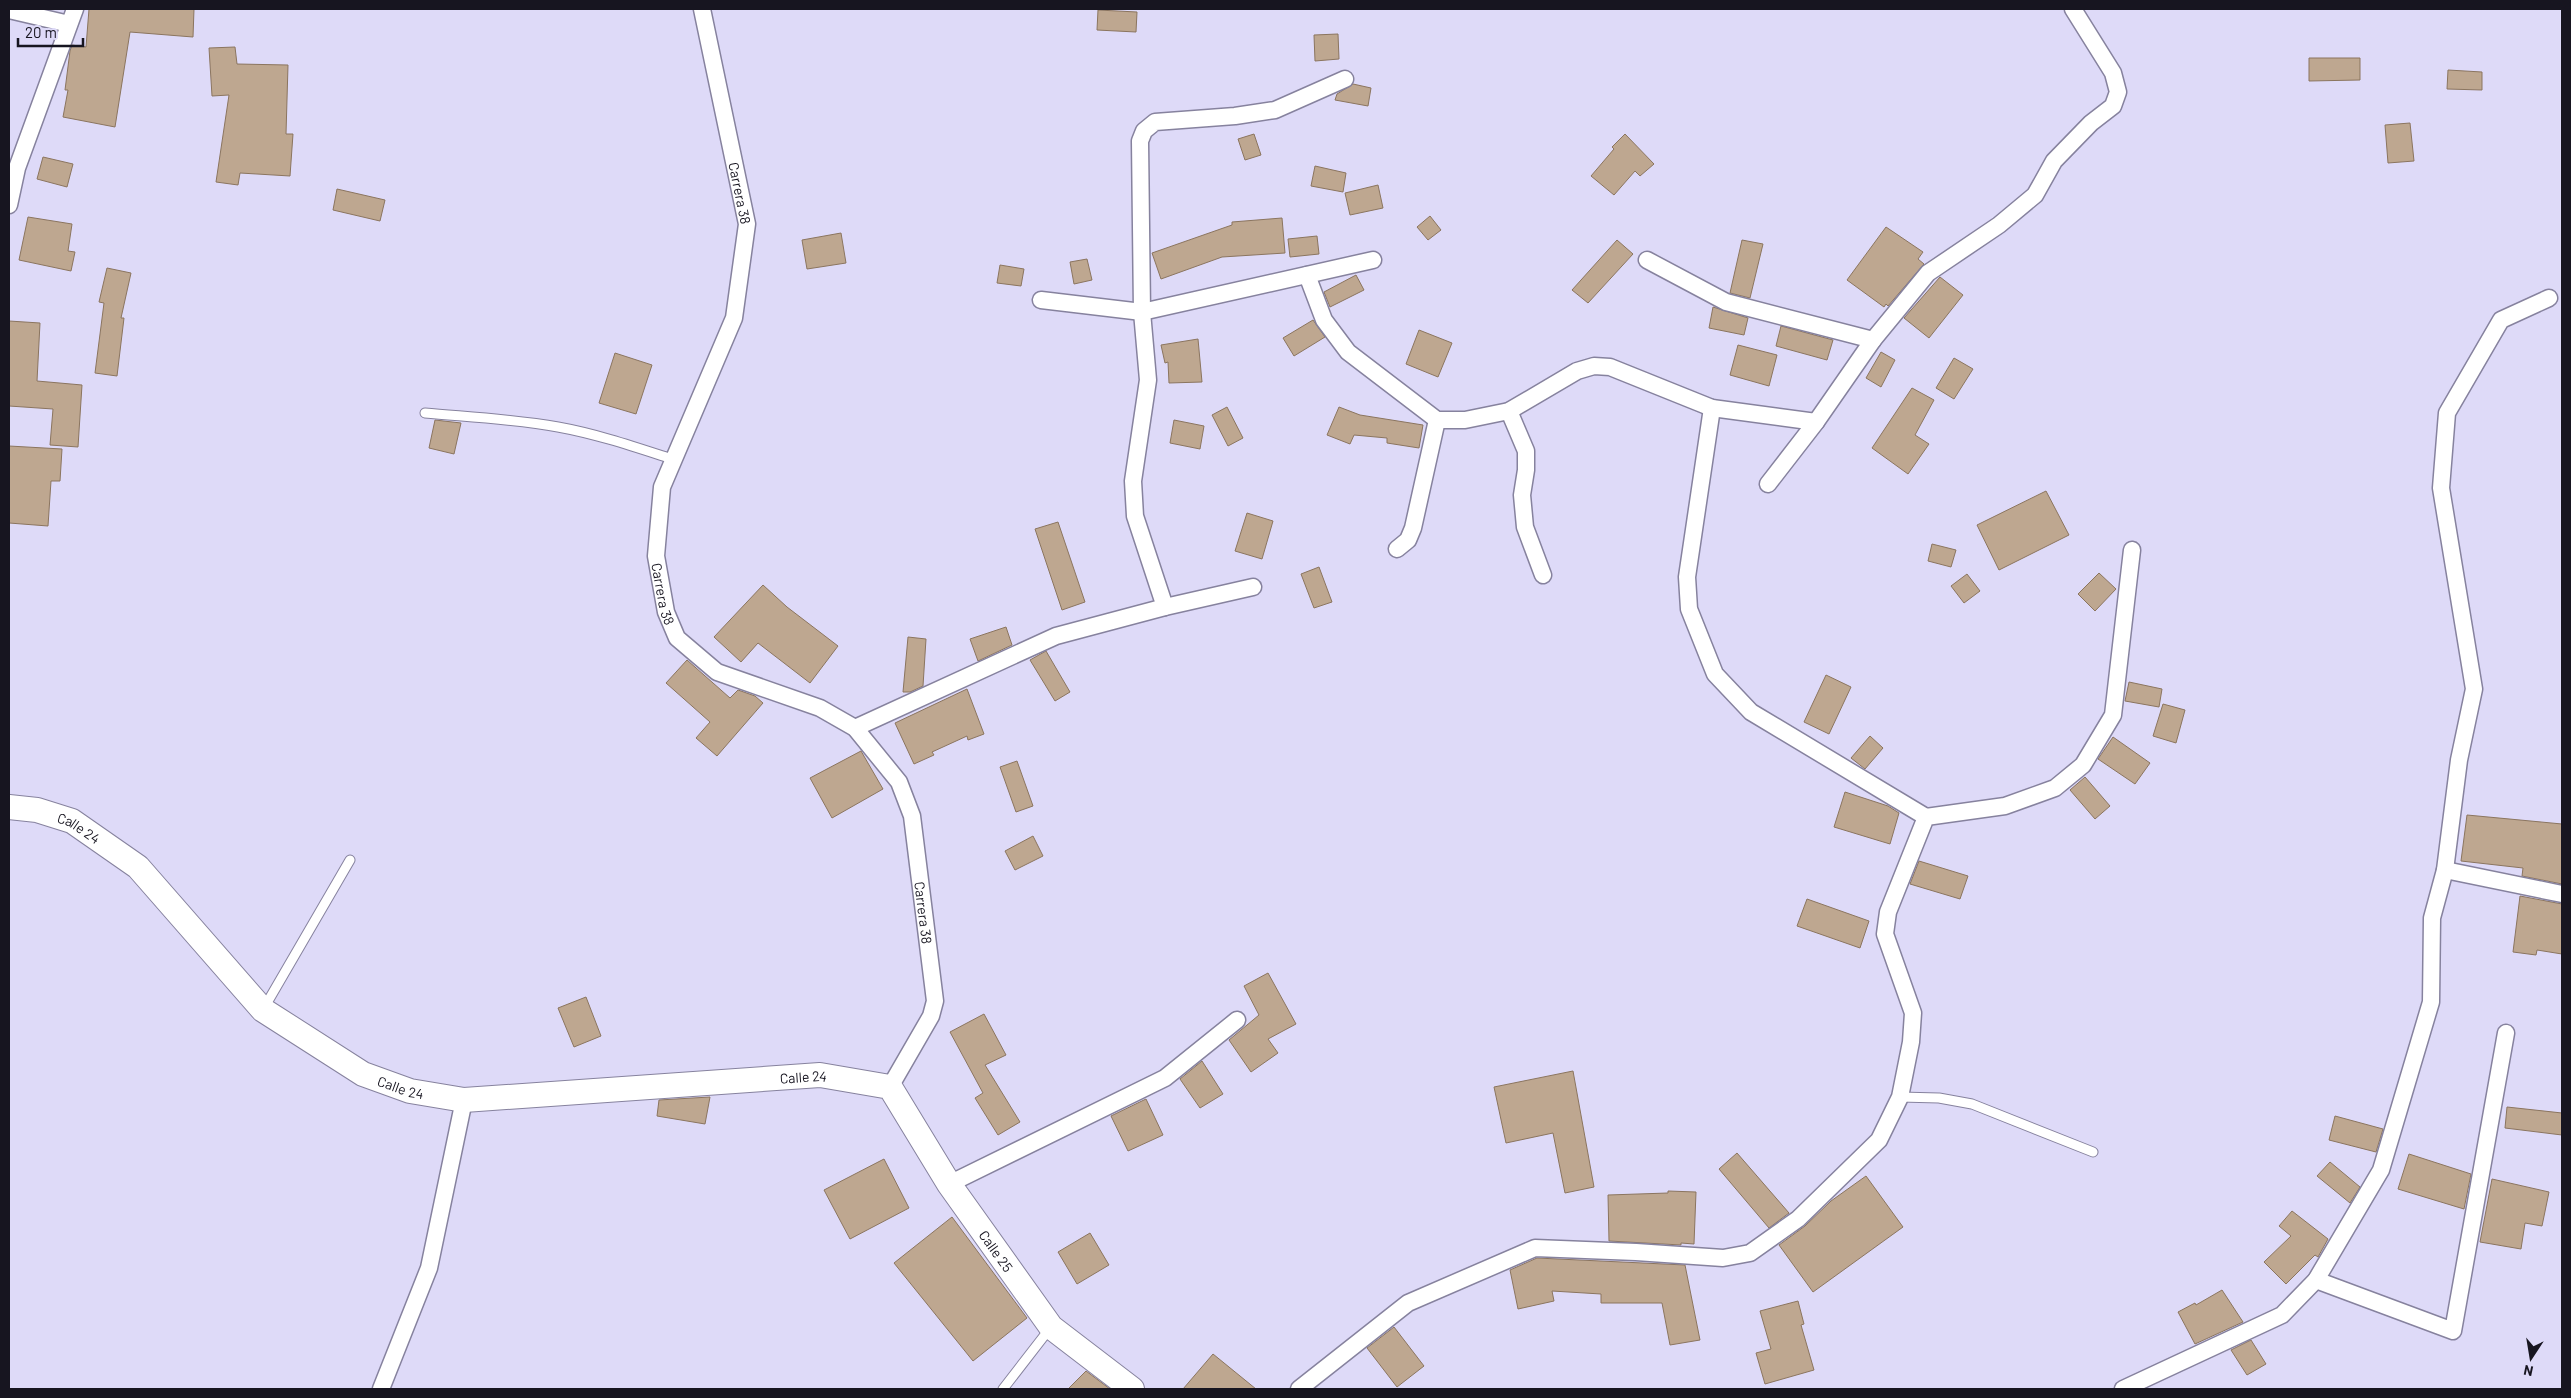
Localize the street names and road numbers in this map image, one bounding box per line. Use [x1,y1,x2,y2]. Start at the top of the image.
street label: Carrera 38 [726,161,755,225]
street label: Carrera 38 [649,562,679,627]
street label: Calle 24 [56,809,104,847]
street label: Carrera 38 [912,880,936,945]
street label: Calle 24 [779,1067,829,1086]
street label: Calle 24 [375,1072,425,1102]
street label: Calle 25 [976,1227,1017,1275]

